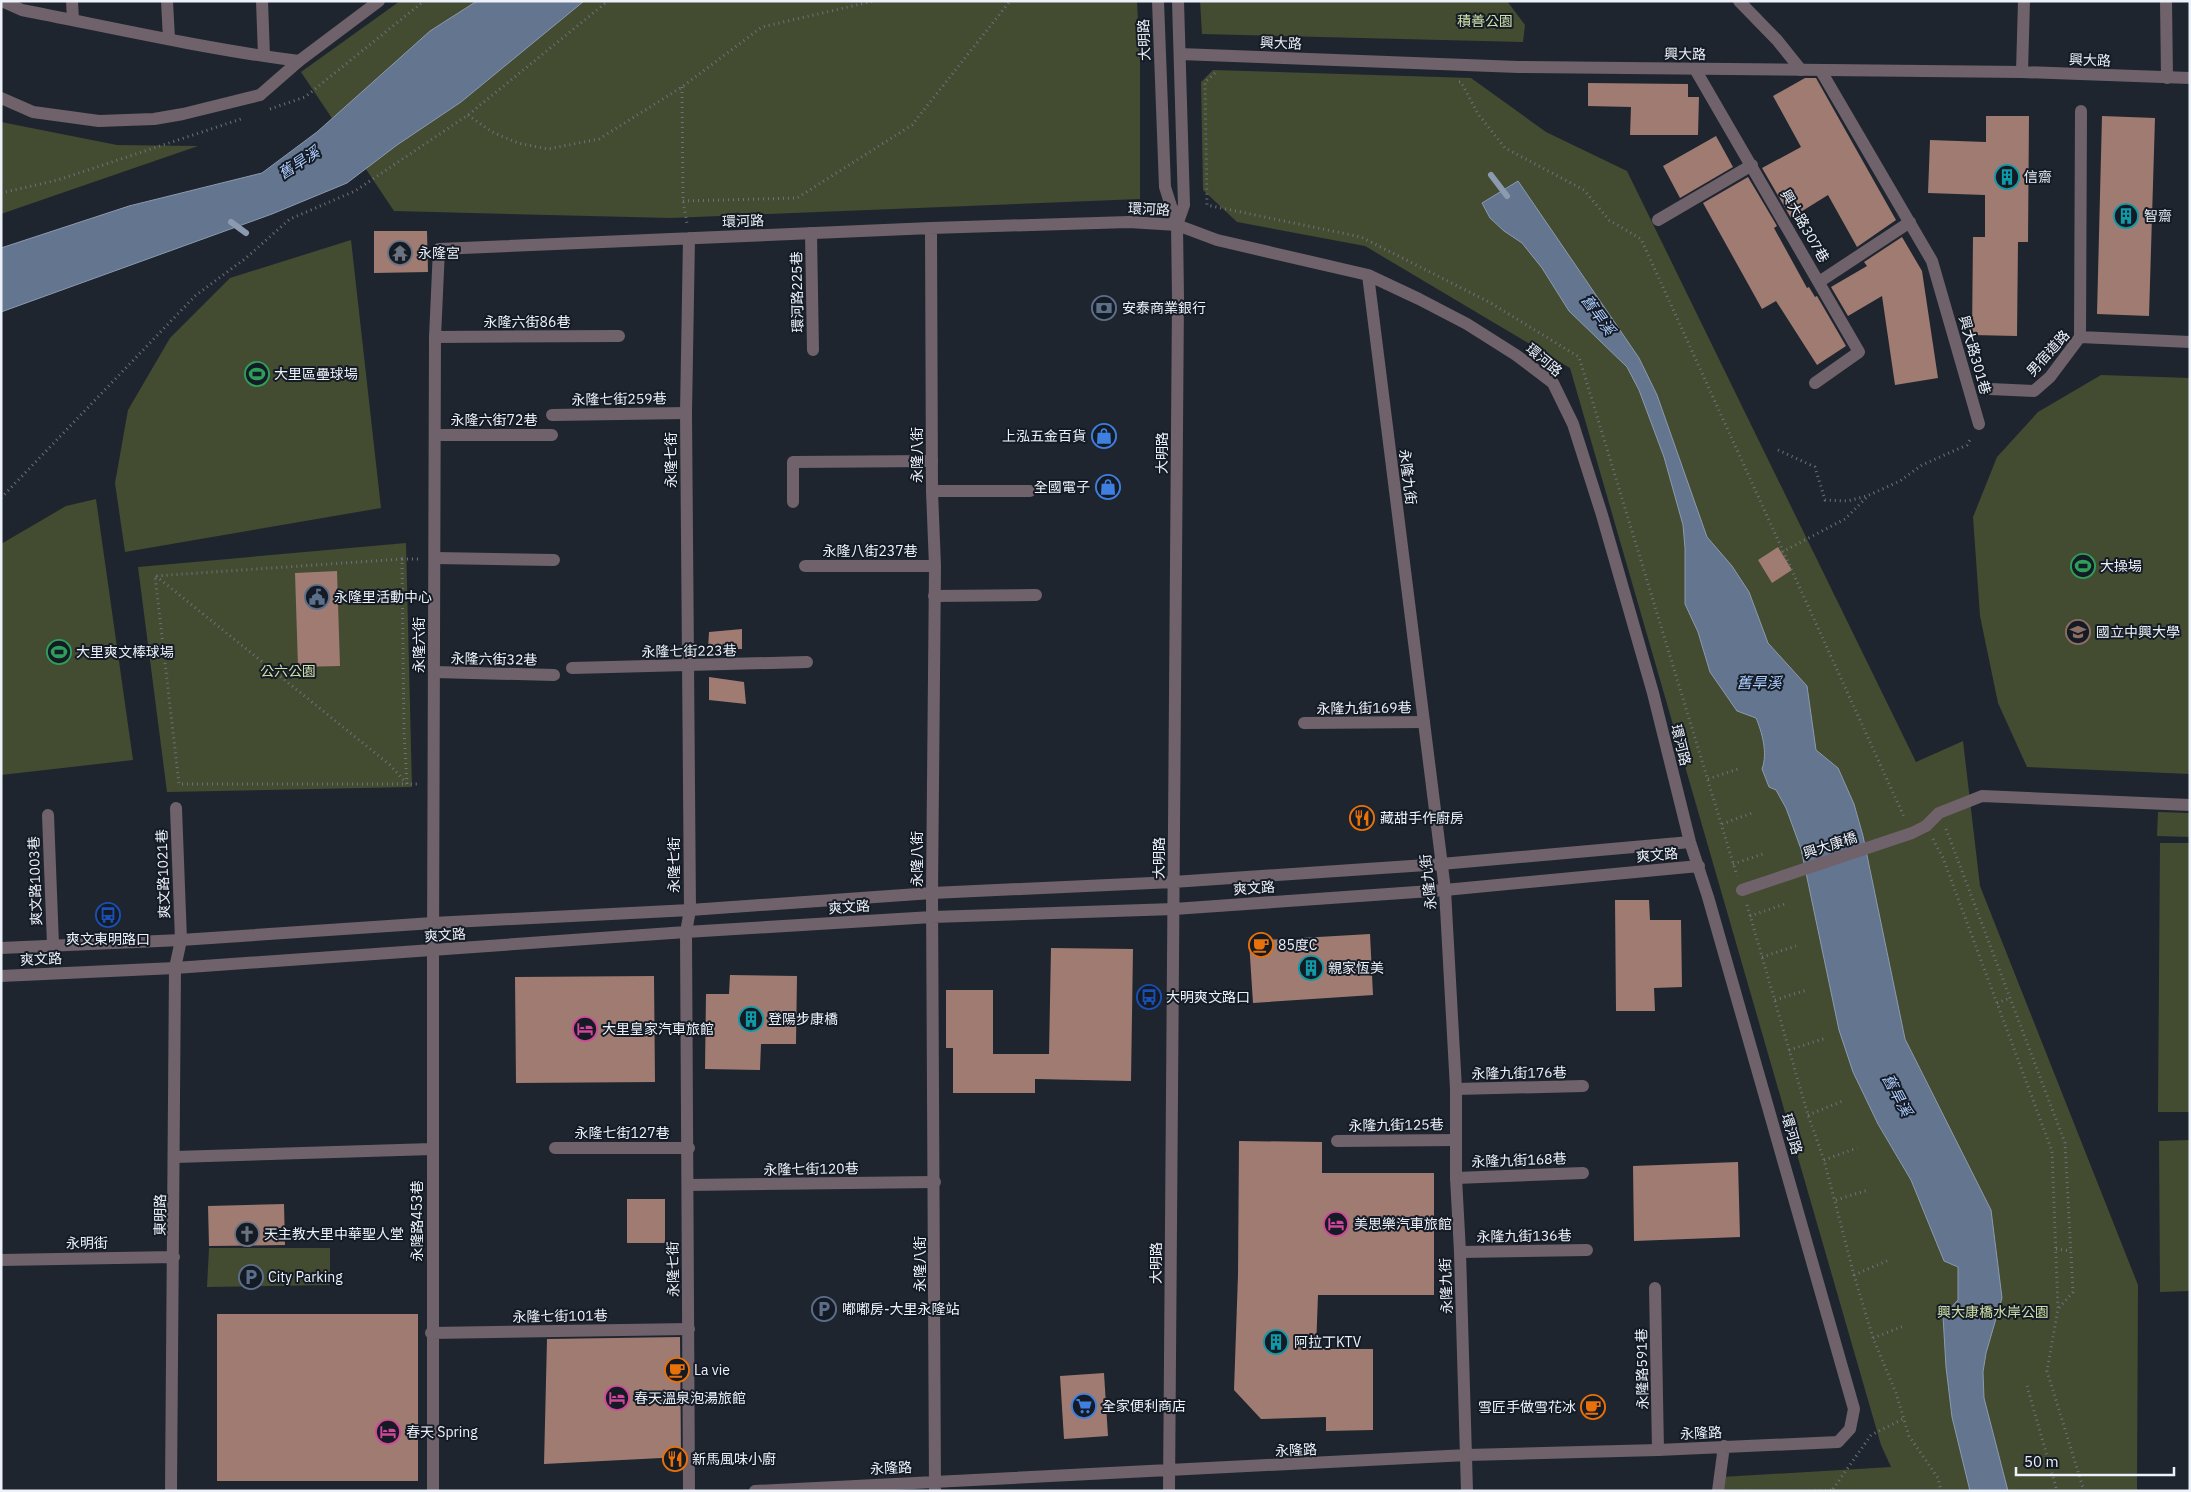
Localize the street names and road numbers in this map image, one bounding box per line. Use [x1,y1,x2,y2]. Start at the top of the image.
street label: 大明路 [1134,19,1154,61]
street label: 興大路 [1260,33,1302,53]
street label: 興大路 [1664,45,1706,63]
street label: 興大路 [2069,50,2111,70]
street label: 興大路307巷 [1777,186,1833,266]
street label: 環河路 [1128,199,1170,219]
street label: 環河路 [722,211,764,231]
street label: 環河路225巷 [787,251,807,333]
street label: 永隆六街86巷 [484,313,570,331]
street label: 興大路301巷 [1955,313,1995,397]
street label: 男宿道路 [2023,326,2073,380]
street label: 環河路 [1522,340,1566,380]
street label: 永隆七街259巷 [571,389,667,409]
street label: 永隆六街72巷 [451,411,537,429]
street label: 永隆八街 [908,427,926,483]
street label: 永隆七街 [662,432,680,488]
street label: 大明路 [1153,432,1171,474]
street label: 永隆九街 [1396,448,1420,506]
street label: 永隆八街237巷 [822,542,918,560]
street label: 永隆六街 [410,617,428,673]
street label: 永隆七街223巷 [641,641,737,661]
street label: 永隆六街32巷 [450,649,538,669]
street label: 永隆九街169巷 [1316,698,1412,718]
street label: 環河路 [1667,722,1695,768]
street label: 興大康橋 [1801,828,1859,862]
street label: 爽文路1021巷 [152,829,174,919]
street label: 永隆八街 [908,831,926,887]
street label: 爽文路1003巷 [24,836,46,926]
street label: 永隆七街 [665,837,683,893]
street label: 大明路 [1150,837,1168,879]
street label: 爽文路 [1635,844,1679,866]
street label: 永隆九街 [1416,853,1440,911]
street label: 爽文路 [1232,878,1276,898]
street label: 爽文路 [827,897,871,917]
street label: 爽文路 [423,925,467,945]
street label: 爽文路 [20,949,62,969]
street label: 永隆九街176巷 [1471,1063,1567,1083]
street label: 環河路 [1778,1111,1806,1157]
street label: 永隆九街125巷 [1348,1115,1444,1135]
street label: 永隆七街127巷 [574,1124,670,1142]
street label: 永隆九街168巷 [1471,1149,1567,1171]
street label: 永隆七街120巷 [763,1159,859,1179]
street label: 永隆路453巷 [408,1180,426,1262]
street label: 東明路 [151,1194,169,1236]
street label: 永隆九街136巷 [1476,1226,1572,1246]
street label: 永明街 [66,1234,108,1252]
street label: 永隆八街 [911,1236,929,1292]
street label: 永隆七街 [664,1241,682,1297]
street label: 大明路 [1147,1242,1165,1284]
street label: 永隆九街 [1436,1258,1456,1314]
street label: 永隆七街101巷 [512,1306,608,1326]
street label: 永隆路591巷 [1632,1328,1652,1410]
street label: 永隆路 [1680,1423,1722,1443]
street label: 永隆路 [1275,1440,1317,1460]
street label: 永隆路 [870,1458,912,1478]

